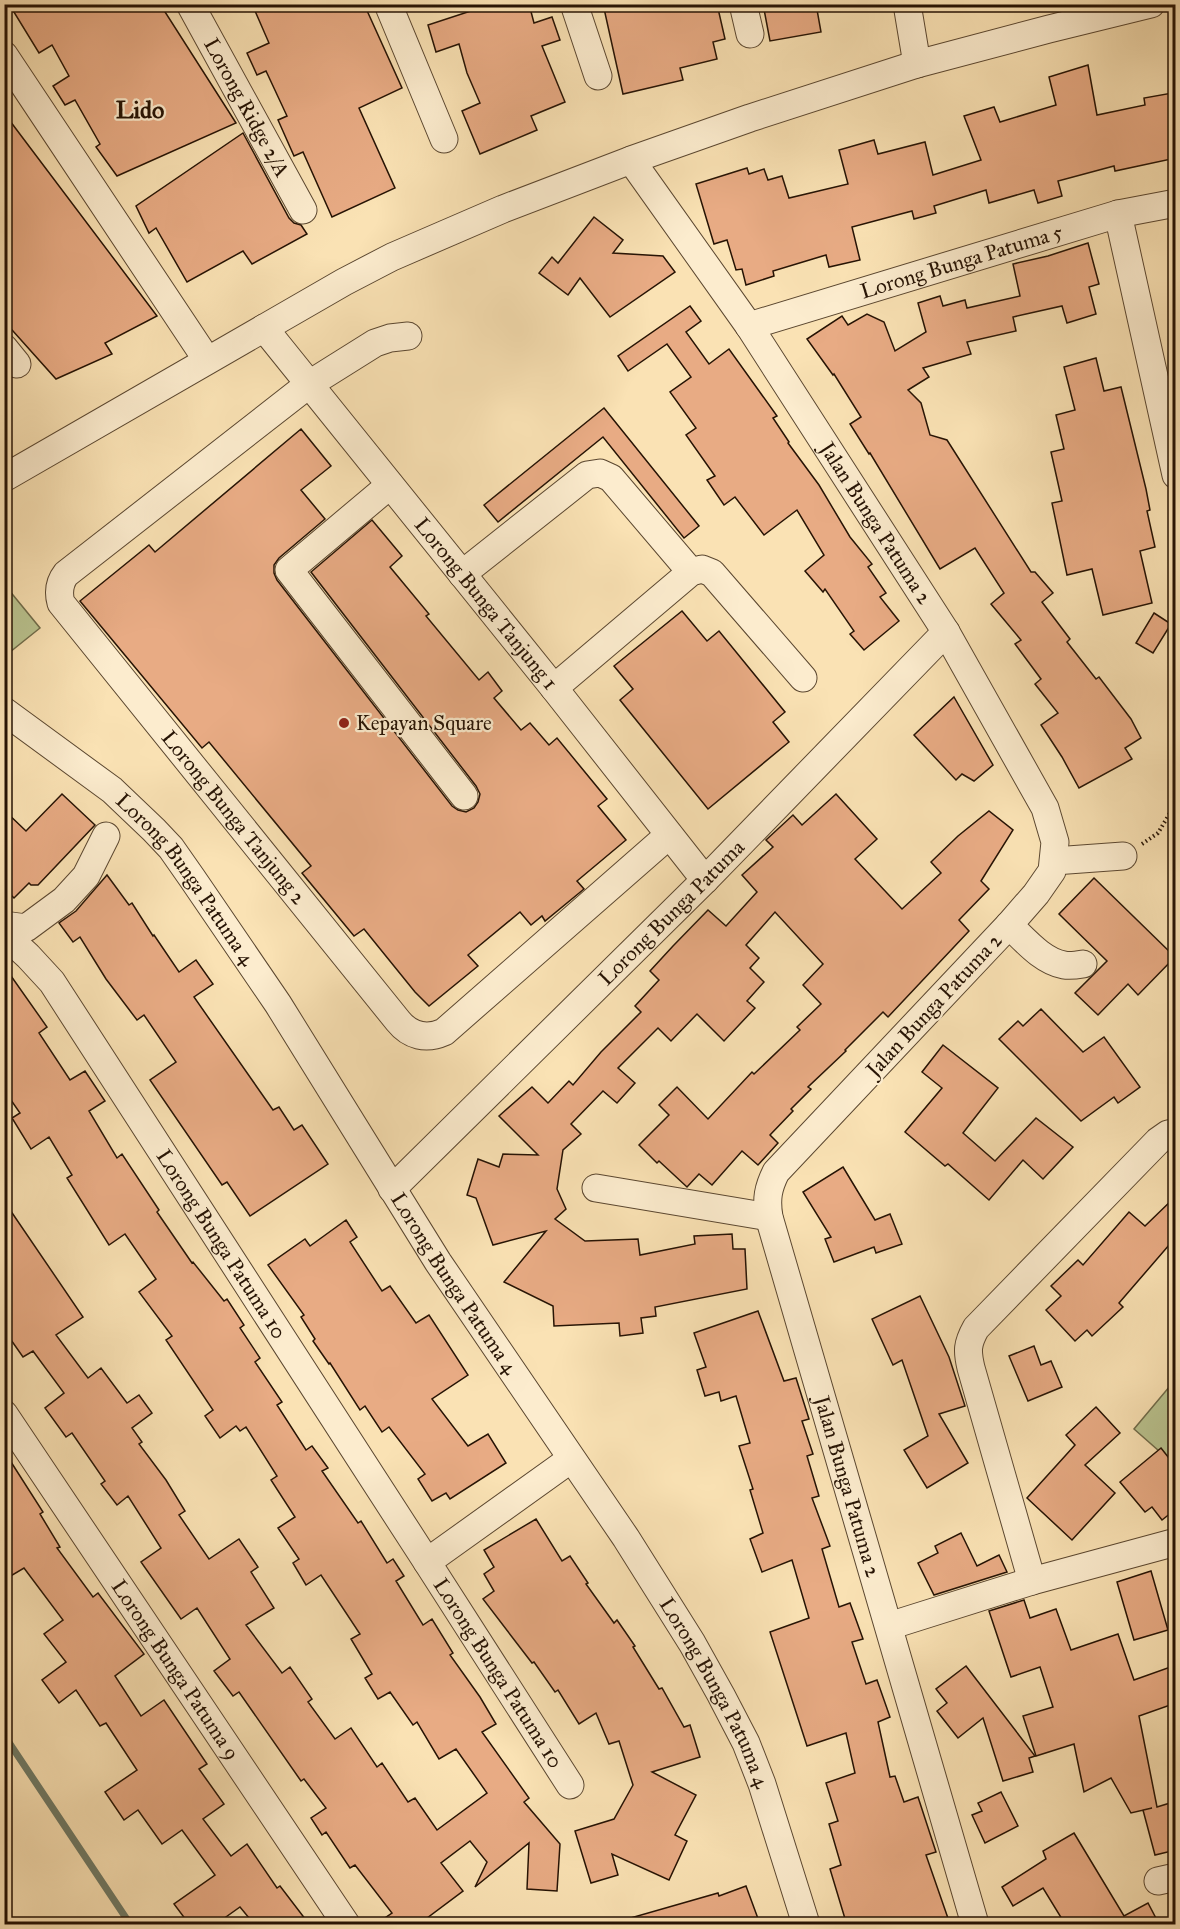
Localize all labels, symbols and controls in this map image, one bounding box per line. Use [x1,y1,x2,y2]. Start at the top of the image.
street label: Lorong Ridge 2/A [198,33,295,182]
district label: Lido [116,95,164,125]
street label: Lorong Bunga Patuma 5 [857,219,1066,304]
street label: Jalan Bunga Patuma 2 [813,435,938,609]
street label: Lorong Bunga Tanjung 1 [409,512,563,695]
place label: Kepayan Square [356,710,492,736]
marker: Kepayan Square [337,716,351,730]
street label: Lorong Bunga Tanjung 2 [156,725,312,910]
street label: Lorong Bunga Patuma 4 [110,788,261,971]
street label: Lorong Bunga Patuma [593,834,750,991]
street label: Jalan Bunga Patuma 2 [859,927,1008,1084]
street label: Lorong Bunga Patuma 10 [151,1144,292,1344]
street label: Lorong Bunga Patuma 4 [385,1188,524,1380]
street label: Jalan Bunga Patuma 2 [808,1391,886,1581]
street label: Lorong Bunga Patuma 10 [428,1573,569,1773]
street label: Lorong Bunga Patuma 9 [106,1575,245,1765]
street label: Lorong Bunga Patuma 4 [654,1593,776,1793]

